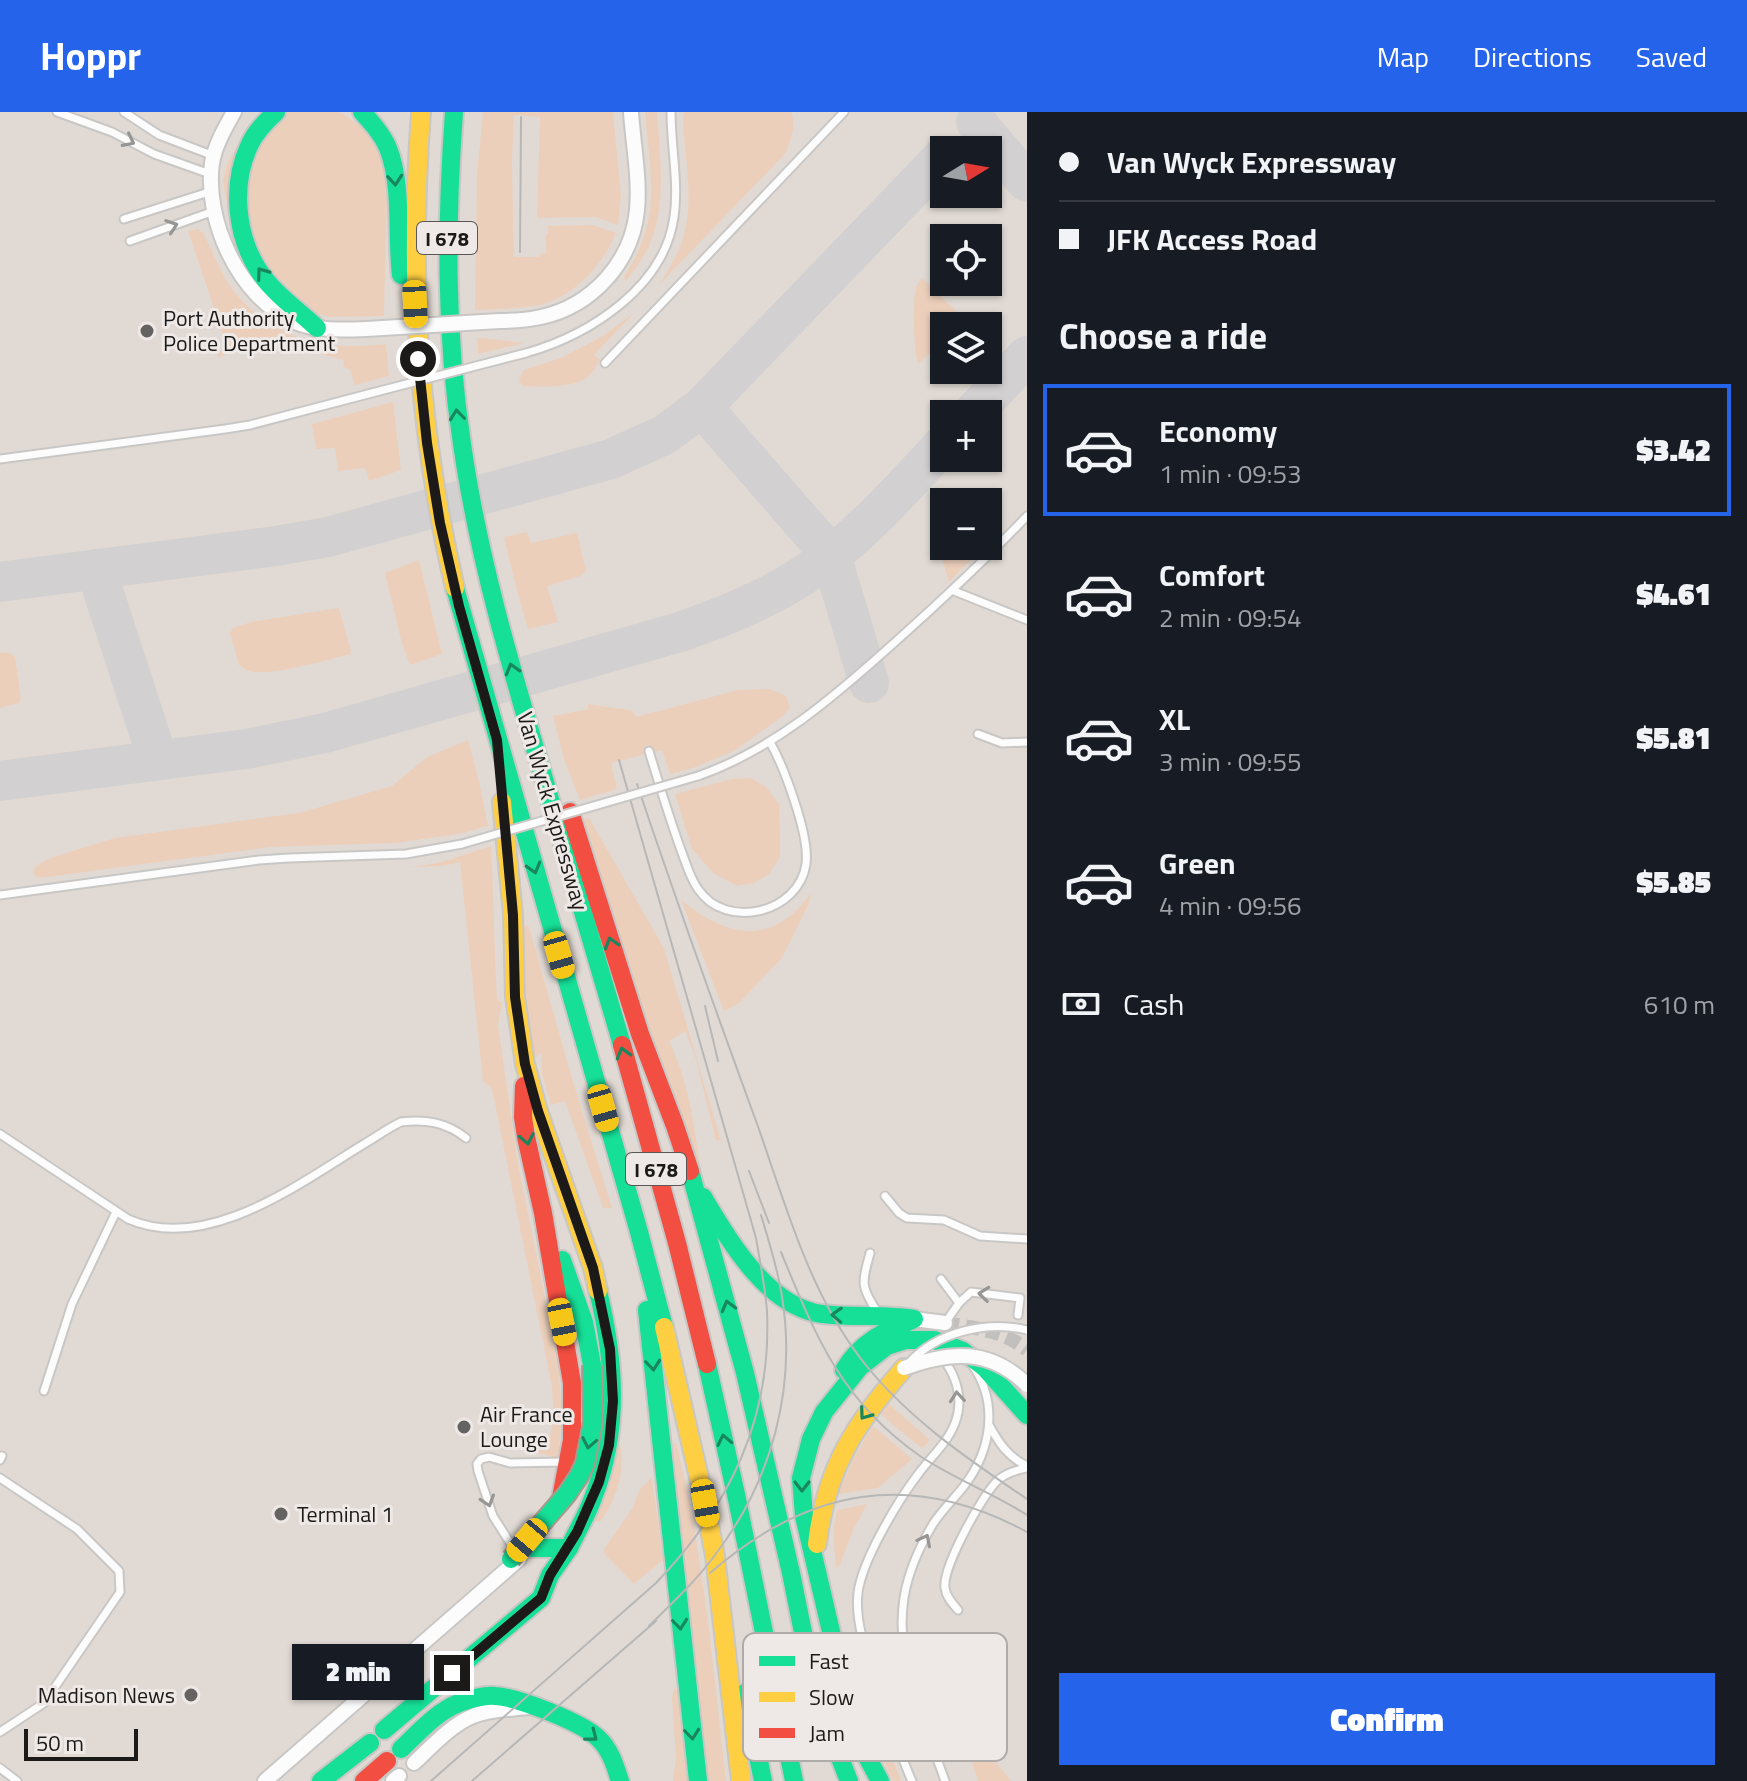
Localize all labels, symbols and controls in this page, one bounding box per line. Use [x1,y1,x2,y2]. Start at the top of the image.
text: Hoppr [40,27,141,85]
text: Map [1377,35,1429,78]
text: Directions [1473,35,1592,78]
text: Saved [1636,35,1707,78]
one-way arrow [121,131,136,147]
north arrow [930,136,1002,208]
map controls [930,136,1002,560]
text: Van Wyck Expressway [1107,139,1396,185]
one-way arrow [386,174,403,187]
text: JFK Access Road [1107,216,1317,262]
one-way arrow [165,219,179,236]
road number: I 678 [417,222,477,254]
button: locate [930,224,1002,296]
one-way arrow [257,267,272,281]
car [402,279,428,329]
place label: Port Authority Police Department [163,301,335,360]
text: Choose a ride [1059,308,1267,363]
button: layers [930,312,1002,384]
marker: Port Authority Police Department [138,322,156,340]
route start [400,341,436,377]
button: + [930,400,1002,472]
text: Economy [1159,408,1277,454]
one-way arrow [449,409,466,422]
icon: car [1063,414,1135,486]
text: $3.42 [1637,427,1711,473]
text: 1 min · 09:53 [1159,454,1302,493]
button: − [930,488,1002,560]
text: Comfort [1159,552,1265,598]
icon: car [1063,558,1135,630]
text: $4.61 [1637,571,1711,617]
text: 2 min · 09:54 [1159,598,1302,637]
one-way arrow [505,663,521,677]
text: XL [1159,696,1190,742]
icon: car [1063,702,1135,774]
street label: Van Wyck Expressway [508,708,598,915]
text: $5.81 [1637,715,1711,761]
text: 3 min · 09:55 [1159,742,1302,781]
text: Green [1159,840,1236,886]
icon: car [1063,846,1135,918]
text: $5.85 [1637,859,1711,905]
one-way arrow [525,861,541,875]
text: 4 min · 09:56 [1159,886,1302,925]
car [541,929,577,981]
one-way arrow [605,936,621,950]
text: Cash [1123,981,1184,1027]
icon: cash [1059,982,1103,1026]
text: 610 m [1644,985,1715,1024]
one-way arrow [616,1047,632,1060]
car [585,1082,621,1134]
one-way arrow [517,1132,534,1146]
road number: I 678 [626,1153,686,1185]
one-way arrow [977,1285,990,1302]
car [546,1296,578,1348]
one-way arrow [721,1300,738,1314]
one-way arrow [830,1306,843,1323]
one-way arrow [645,1359,662,1372]
one-way arrow [949,1390,966,1403]
place label: Air France Lounge [480,1397,573,1456]
one-way arrow [860,1406,875,1420]
marker: Air France Lounge [455,1418,473,1436]
one-way arrow [716,1434,733,1447]
one-way arrow [581,1436,598,1449]
car [689,1477,721,1529]
one-way arrow [793,1480,811,1493]
one-way arrow [478,1493,494,1507]
place label: Terminal 1 [297,1497,394,1531]
marker: Terminal 1 [272,1505,290,1523]
car [502,1514,552,1566]
one-way arrow [915,1533,931,1548]
one-way arrow [672,1618,689,1631]
legend [743,1633,1007,1761]
text: Fast [809,1644,849,1678]
callout: 2 min [292,1645,424,1701]
text: 2 min [326,1652,390,1691]
route end [434,1655,470,1691]
button: Confirm [1059,1673,1715,1765]
place label: Madison News [38,1678,175,1712]
text: Slow [809,1680,855,1714]
marker: Madison News [182,1686,200,1704]
text: Jam [809,1716,845,1750]
scale bar [24,1725,138,1761]
text: 50 m [36,1726,84,1760]
one-way arrow [583,1726,598,1740]
one-way arrow [684,1728,701,1741]

